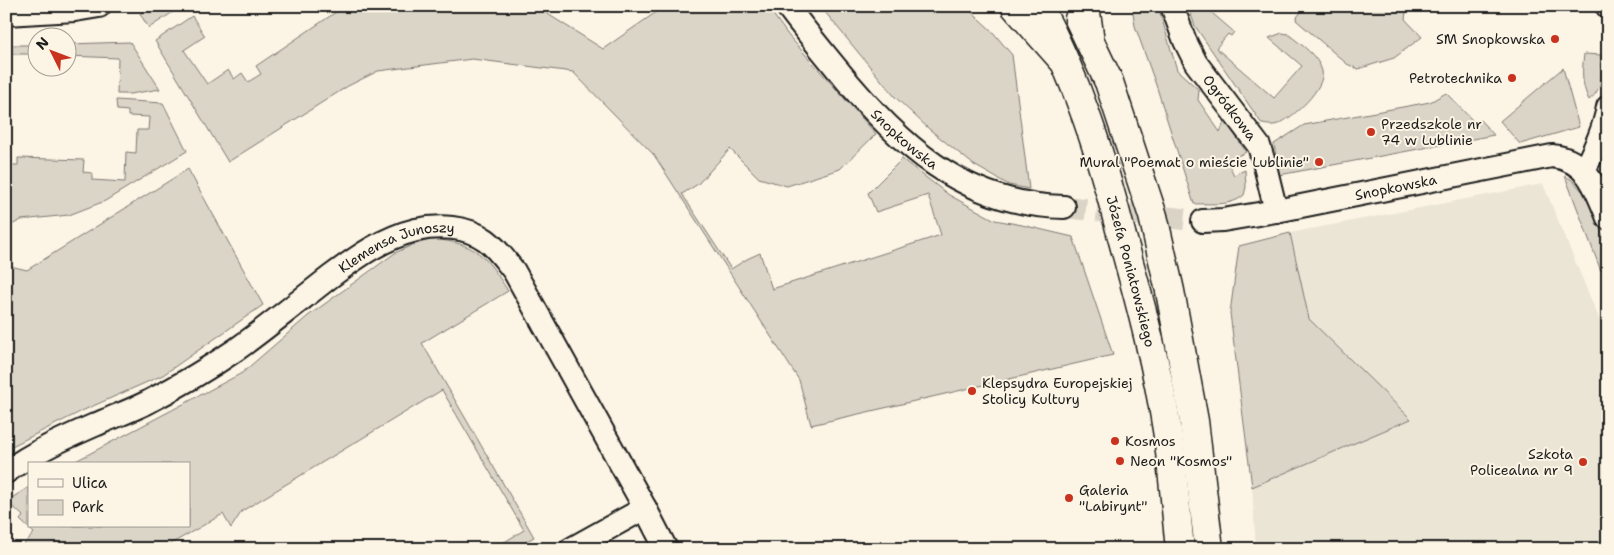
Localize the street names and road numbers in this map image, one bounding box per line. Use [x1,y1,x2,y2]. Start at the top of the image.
street label: Ogródkowa [1199,71,1261,144]
street label: Snopkowska [867,105,942,173]
street label: Snopkowska [1353,170,1439,204]
street label: Józefa Poniatowskiego [1103,194,1159,349]
street label: Klemensa Junoszy [335,218,456,277]

